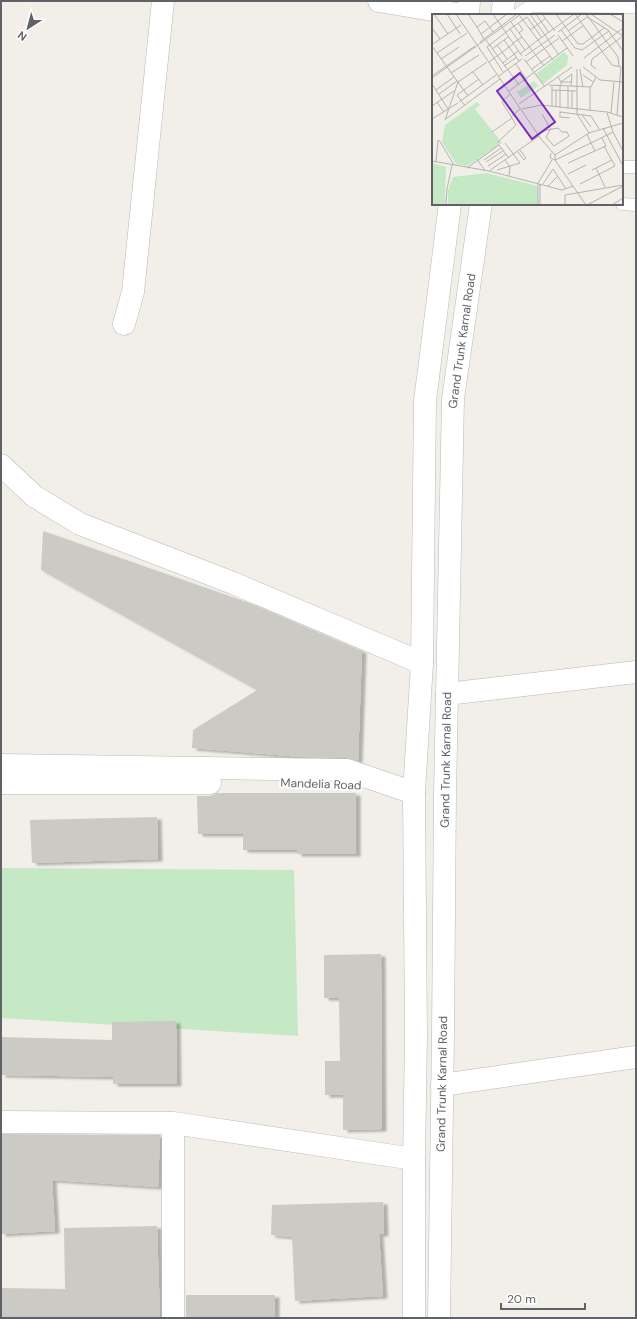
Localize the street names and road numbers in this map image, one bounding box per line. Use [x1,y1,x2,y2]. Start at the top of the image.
street label: Grand Trunk Karnal Road [445,273,479,409]
street label: Grand Trunk Karnal Road [437,692,455,828]
street label: Mandelia Road [280,775,362,793]
street label: Grand Trunk Karnal Road [433,1016,451,1152]

